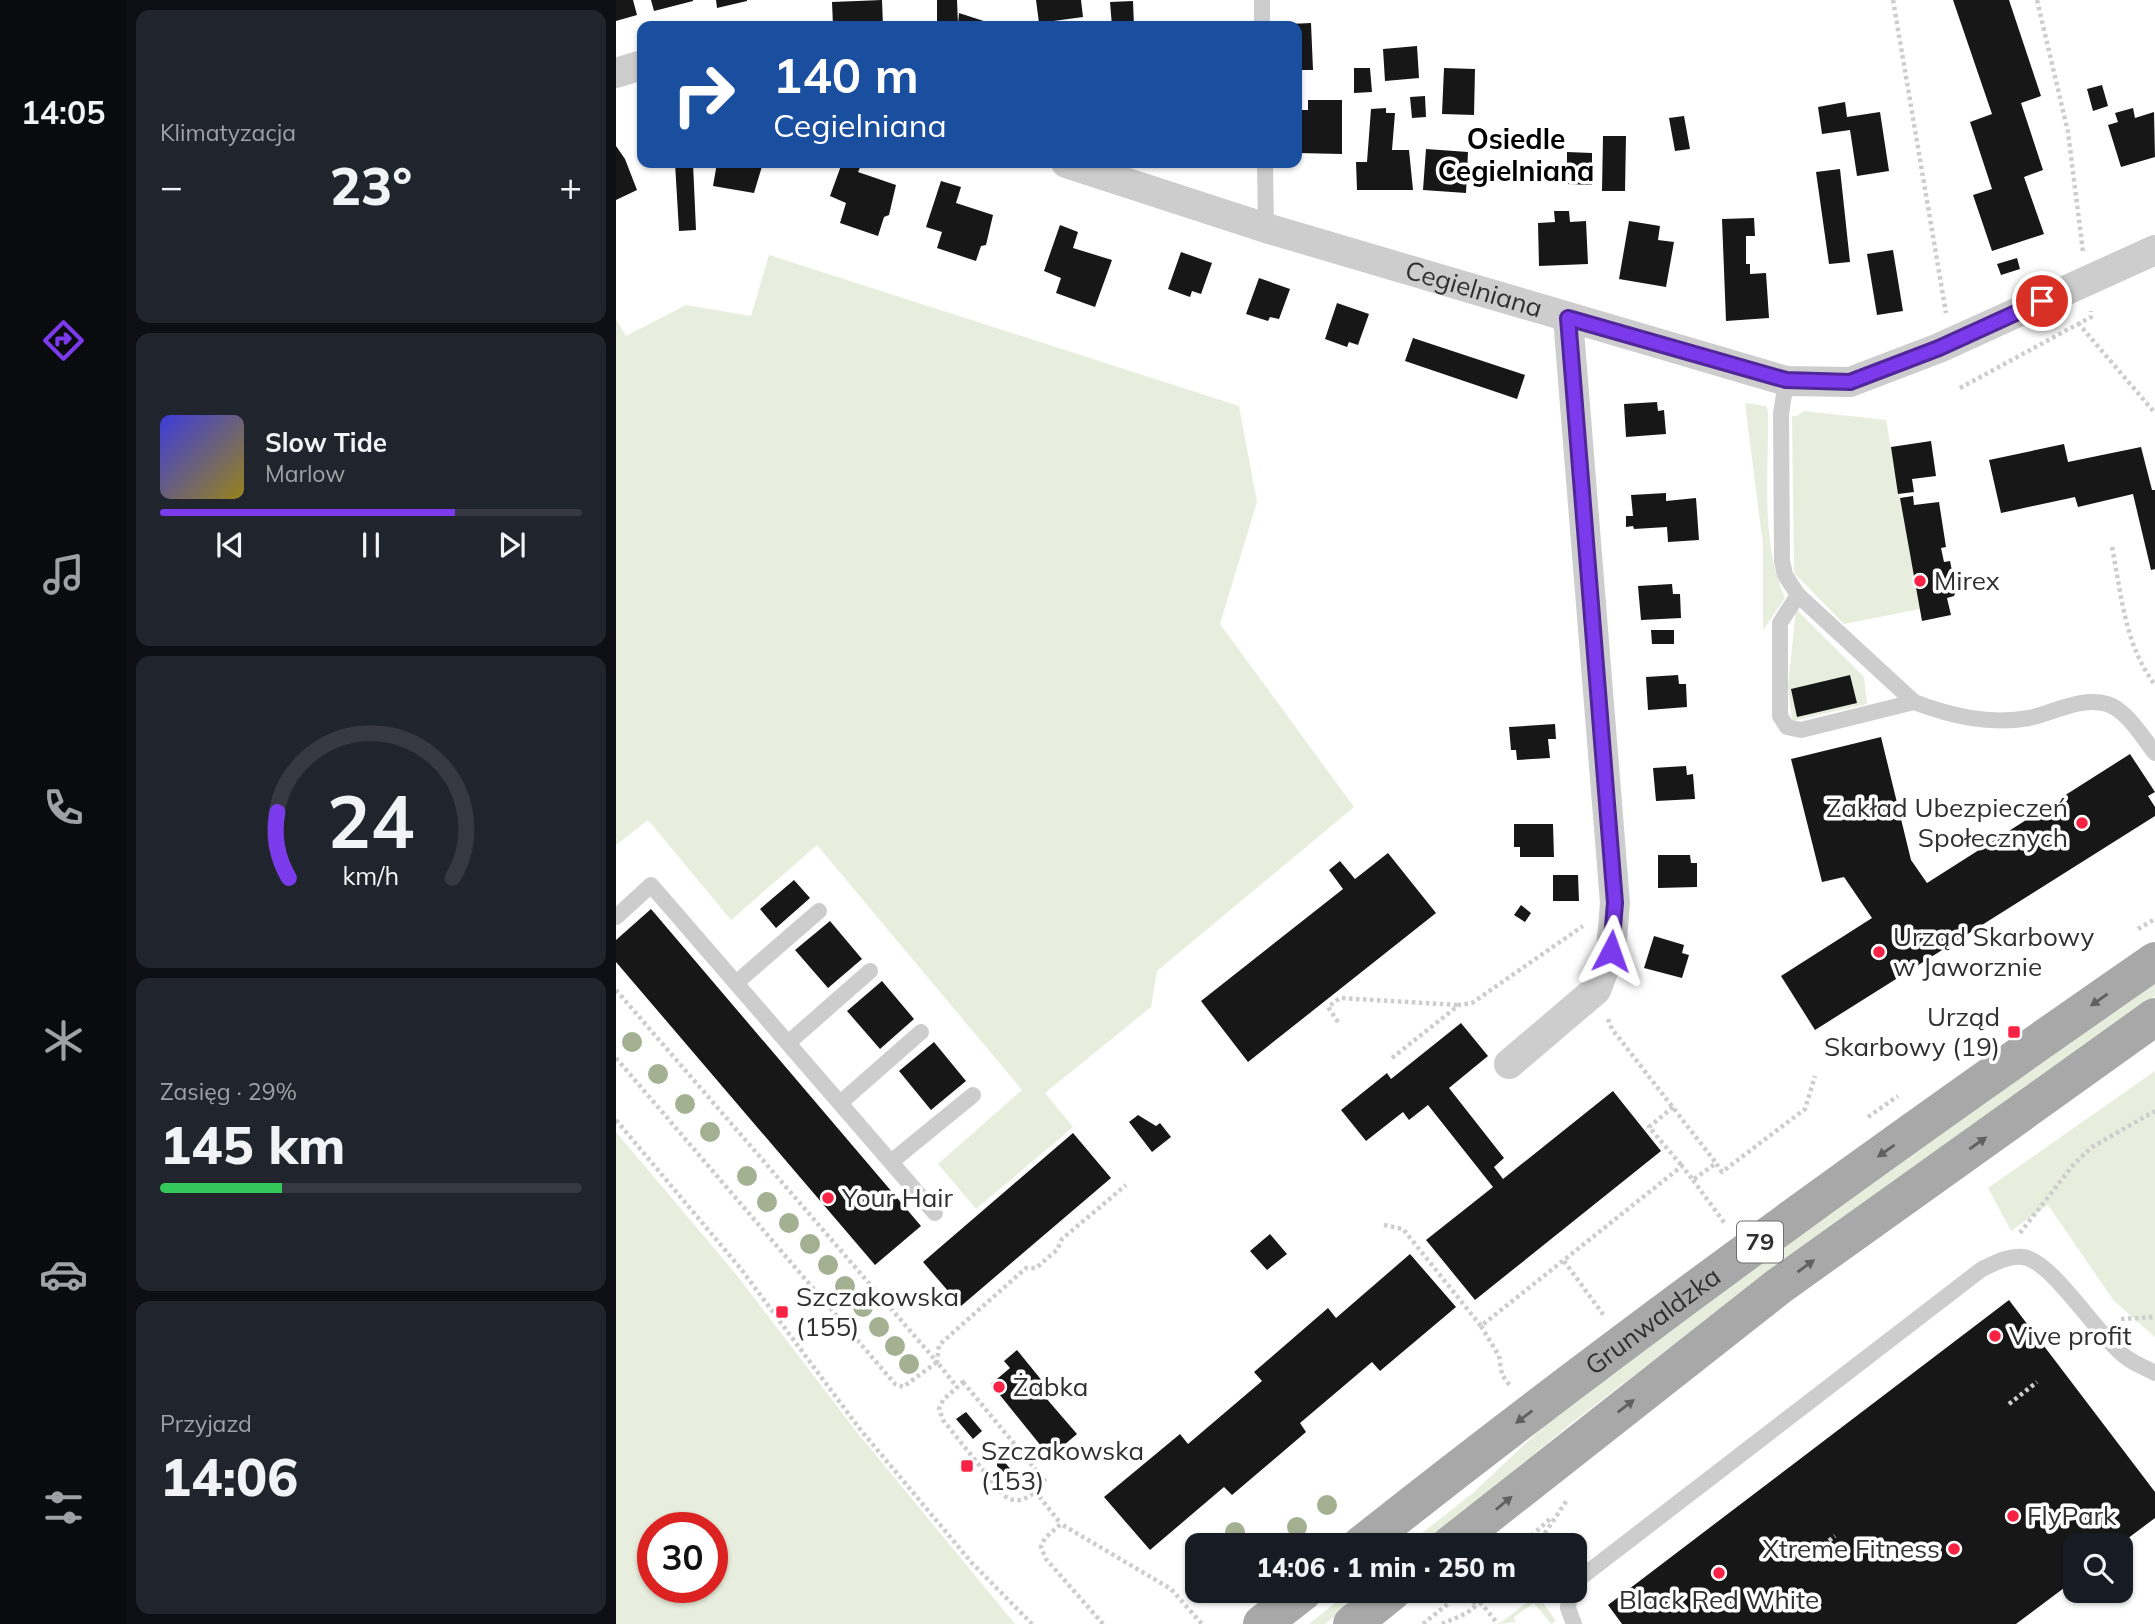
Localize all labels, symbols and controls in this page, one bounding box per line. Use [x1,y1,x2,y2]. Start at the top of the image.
text: 140 m [773,44,919,105]
icon: right [658,49,749,140]
text: 14:05 [21,92,105,132]
text: Cegielniana [773,105,947,145]
text: Klimatyzacja [160,118,296,147]
district label: Osiedle Cegielniana [1438,121,1594,188]
text: 23° [330,153,412,218]
text: − [160,162,183,210]
text: + [559,162,582,210]
street label: Cegielniana [1402,253,1546,324]
pin [2012,271,2072,331]
icon: arrive [2023,282,2061,320]
icon: directions [39,316,88,365]
text: Slow Tide [265,426,387,459]
text: Marlow [265,459,345,488]
icon: previous [211,526,249,564]
icon: pause [352,526,390,564]
icon: next [493,526,531,564]
icon: music [39,550,88,599]
place label: Mirex [1934,564,2000,597]
marker: Mirex [1912,573,1928,589]
text: 24 [327,775,415,866]
icon: phone [39,783,88,832]
place label: Zakład Ubezpieczeń Społecznych [1826,791,2068,854]
marker: Zakład Ubezpieczeń Społecznych [2074,815,2090,831]
text: km/h [343,860,399,891]
position arrow [1574,914,1648,988]
place label: Urząd Skarbowy w Jaworznie [1893,920,2094,983]
marker: Urząd Skarbowy w Jaworznie [1871,944,1887,960]
one-way arrow [2090,993,2108,1007]
place label: Urząd Skarbowy (19) [1824,1000,2000,1063]
icon: climate [39,1016,88,1065]
marker: Urząd Skarbowy (19) [2006,1024,2022,1040]
text: Zasięg · 29% [160,1077,297,1106]
text: 145 km [160,1112,345,1177]
one-way arrow [1969,1136,1987,1150]
one-way arrow [1877,1144,1895,1158]
place label: Your Hair [841,1181,954,1214]
marker: Your Hair [820,1190,836,1206]
road number: 79 [1737,1222,1783,1262]
icon: car [39,1250,88,1299]
street label: Grunwaldzka [1578,1259,1727,1382]
one-way arrow [1796,1259,1814,1274]
place label: Szczakowska (155) [796,1280,959,1343]
marker: Szczakowska (155) [774,1304,790,1320]
place label: Vive profit [2009,1319,2132,1352]
marker: Vive profit [1987,1328,2003,1344]
place label: Żabka [1013,1370,1088,1403]
marker: Żabka [991,1379,1007,1395]
one-way arrow [1616,1398,1634,1413]
text: Przyjazd [160,1409,252,1438]
one-way arrow [1516,1409,1534,1424]
place label: Szczakowska (153) [981,1434,1144,1497]
text: 14:06 [160,1444,298,1509]
marker: Szczakowska (153) [959,1458,975,1474]
icon: filters [39,1483,88,1532]
one-way arrow [1494,1495,1512,1510]
place label: FlyPark [2027,1499,2117,1532]
marker: FlyPark [2005,1508,2021,1524]
speed limit sign: 30 [637,1512,728,1603]
place label: Xtreme Fitness [1762,1532,1940,1565]
map controls [2063,1533,2133,1603]
button: search [2063,1533,2133,1603]
marker: Xtreme Fitness [1946,1541,1962,1557]
text: 14:06 · 1 min · 250 m [1256,1551,1516,1584]
marker: Black Red White [1711,1565,1727,1581]
place label: Black Red White [1619,1583,1819,1616]

